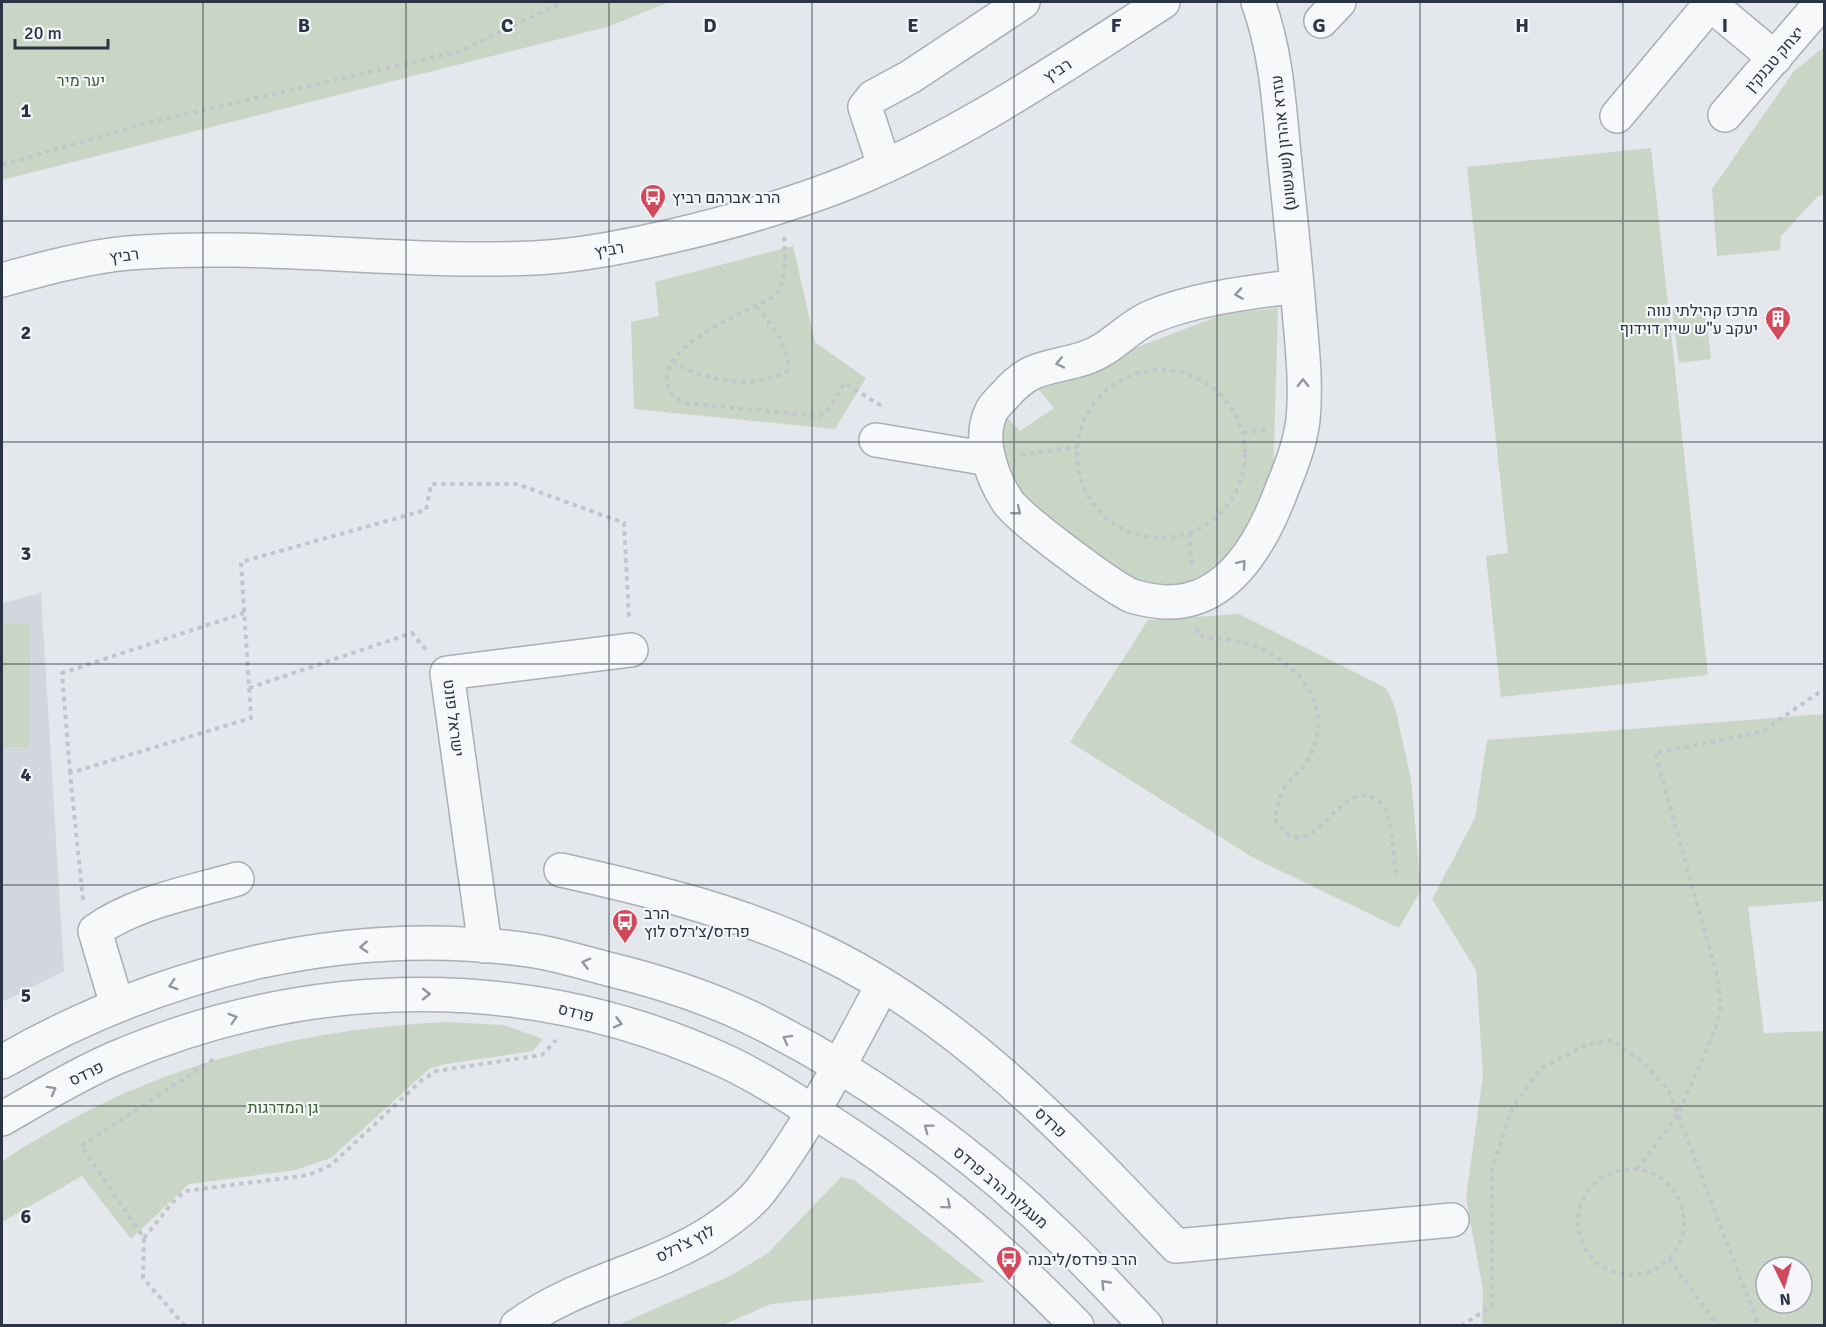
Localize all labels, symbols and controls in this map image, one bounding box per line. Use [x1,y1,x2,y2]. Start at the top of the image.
scale bar [15,12,108,50]
text: B [298,13,310,38]
text: C [501,13,513,38]
text: D [703,13,717,38]
text: E [907,13,919,38]
text: F [1111,13,1122,38]
text: G [1312,13,1326,38]
text: H [1515,13,1529,38]
text: I [1722,13,1728,38]
text: 20 m [24,22,62,44]
street label: יצחק טבנקין [1741,23,1809,96]
street label: רביץ [1040,54,1075,87]
park label: יער מיר [57,71,105,91]
street label: עזרא אהרון (שעשוע) [1267,74,1301,212]
text: 1 [21,98,32,123]
bus stop icon: הרב אברהם רביץ [638,182,668,220]
place label: הרב אברהם רביץ [672,188,781,208]
street label: רביץ [593,238,625,262]
street label: רביץ [108,244,140,268]
one-way arrow [1234,288,1243,300]
place label: מרכז קהילתי נווה יעקב ע"ש שיין דוידוף [1619,301,1758,339]
building icon: מרכז קהילתי נווה יעקב ע"ש שיין דוידוף [1763,304,1793,342]
text: 2 [21,320,31,345]
one-way arrow [1055,356,1065,369]
one-way arrow [1297,379,1310,388]
one-way arrow [1011,503,1022,514]
text: 3 [21,541,31,566]
one-way arrow [1235,560,1246,571]
street label: ישראל פונט [438,678,468,758]
text: 4 [21,762,32,787]
place label: הרב פרדס/צ׳רלס לוץ [644,904,750,942]
bus stop icon: הרב פרדס/צ׳רלס לוץ [610,907,640,945]
one-way arrow [359,941,368,954]
one-way arrow [581,958,591,971]
one-way arrow [168,978,179,990]
text: 5 [21,983,31,1008]
one-way arrow [422,988,431,1000]
street label: פרדס [556,999,596,1027]
one-way arrow [227,1013,238,1025]
one-way arrow [612,1016,623,1028]
one-way arrow [783,1034,794,1046]
street label: פרדס [66,1057,107,1091]
one-way arrow [46,1086,57,1097]
park label: גן המדרגות [248,1098,318,1118]
street label: פרדס [1030,1103,1070,1142]
one-way arrow [923,1124,934,1135]
street label: מעגלות הרב פרדס [949,1142,1052,1233]
one-way arrow [940,1198,951,1209]
text: 6 [21,1204,32,1229]
street label: לוץ צ'רלס [653,1221,718,1267]
bus stop icon: הרב פרדס/ליבנה [994,1244,1024,1282]
place label: הרב פרדס/ליבנה [1028,1250,1137,1270]
north arrow [1754,1255,1814,1315]
one-way arrow [1102,1280,1113,1291]
text: N [1779,1288,1792,1309]

